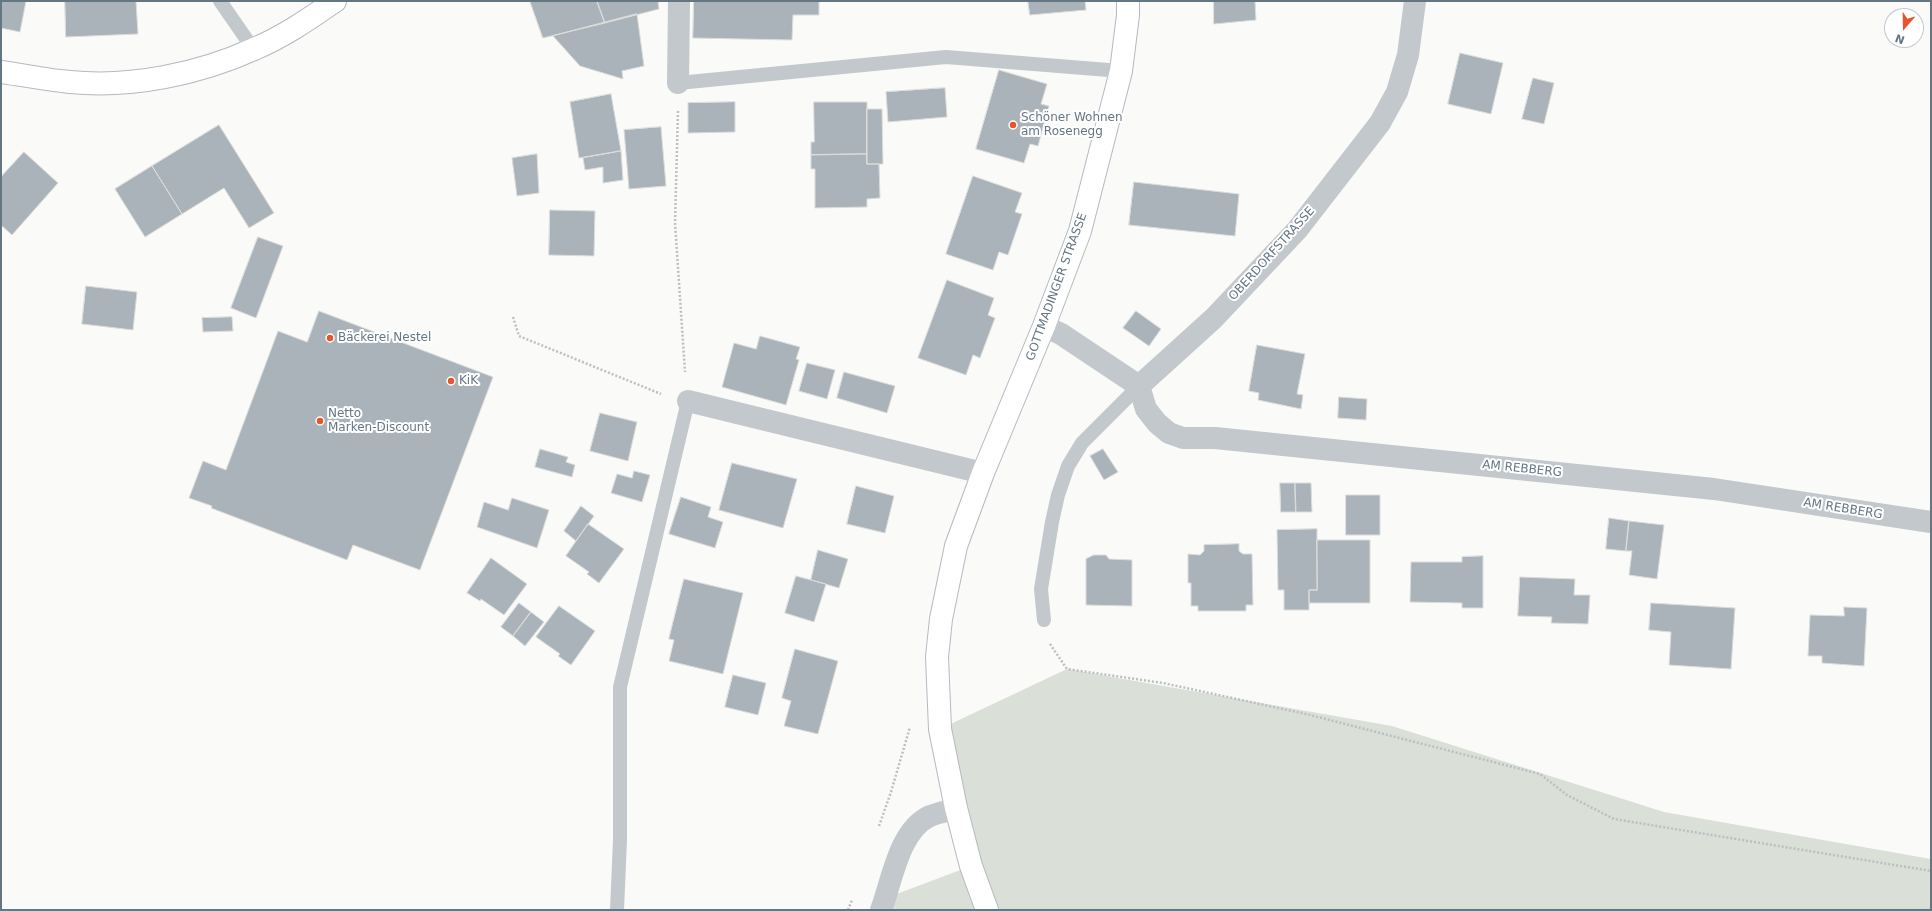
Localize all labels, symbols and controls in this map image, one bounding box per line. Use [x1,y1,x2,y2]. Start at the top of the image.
north arrow [1884,8,1924,48]
text: N [1894,31,1907,46]
place label: Schöner Wohnen am Rosenegg [1021,111,1123,139]
marker: Schöner Wohnen am Rosenegg [1008,120,1018,130]
street label: OBERDORFSTRASSE [1226,204,1318,304]
street label: GOTTMADINGER STRASSE [1023,211,1091,363]
place label: Bäckerei Nestel [338,331,431,345]
marker: Bäckerei Nestel [325,333,335,343]
place label: KiK [459,374,478,388]
marker: KiK [446,376,456,386]
place label: Netto Marken-Discount [328,407,429,435]
marker: Netto Marken-Discount [315,416,325,426]
street label: AM REBBERG [1481,458,1563,480]
street label: AM REBBERG [1802,496,1884,522]

